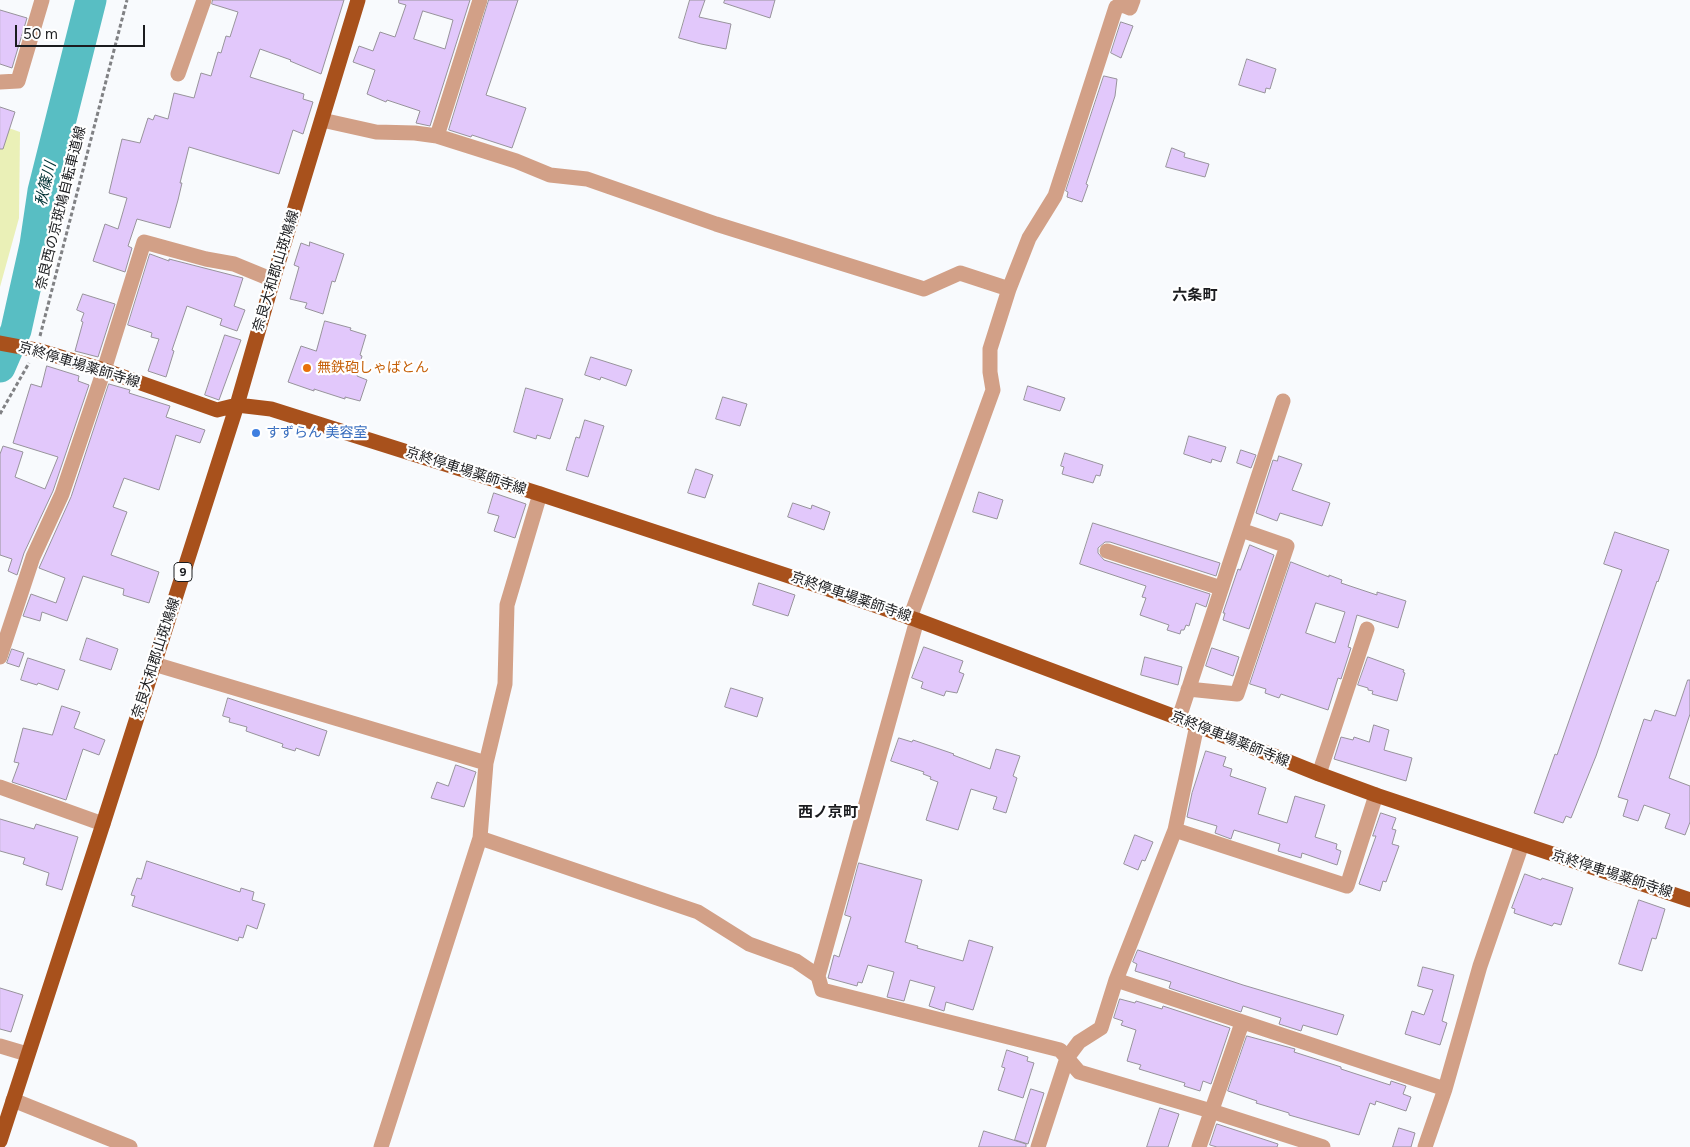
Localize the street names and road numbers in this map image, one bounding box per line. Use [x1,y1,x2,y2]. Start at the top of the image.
street label: 奈良西の京斑鳩自転車道線 [33,124,89,292]
street label: 奈良大和郡山斑鳩線 [250,208,302,334]
street label: 京終停車場薬師寺線 [16,339,142,391]
street label: 京終停車場薬師寺線 [403,444,529,498]
road number: 9 [174,562,192,582]
street label: 京終停車場薬師寺線 [789,569,913,625]
street label: 奈良大和郡山斑鳩線 [129,595,183,721]
street label: 京終停車場薬師寺線 [1168,708,1292,770]
street label: 京終停車場薬師寺線 [1549,847,1675,901]

